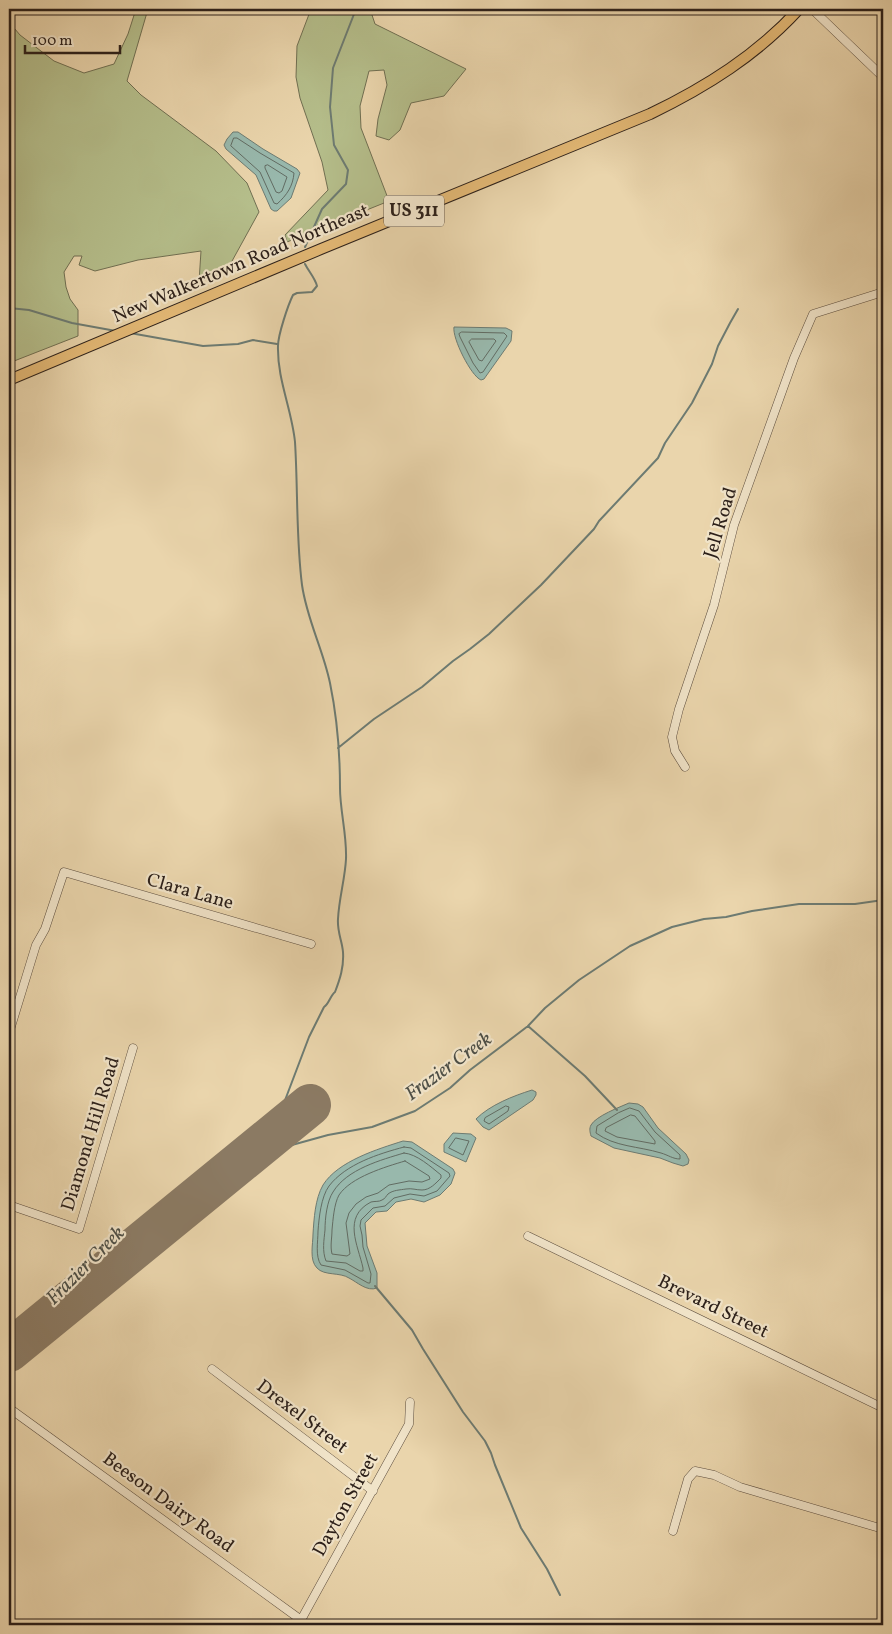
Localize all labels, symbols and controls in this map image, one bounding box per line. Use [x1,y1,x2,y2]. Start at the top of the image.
scale bar [25,22,120,54]
text: 100 m [32,31,72,52]
road number: US 311 [384,196,444,227]
street label: New Walkertown Road Northeast [109,198,374,330]
street label: Jell Road [698,484,744,562]
street label: Clara Lane [144,867,236,917]
water label: Frazier Creek [400,1026,498,1108]
street label: Diamond Hill Road [55,1054,127,1214]
water label: Frazier Creek [40,1220,132,1312]
street label: Brevard Street [653,1269,773,1345]
street label: Drexel Street [251,1374,353,1460]
street label: Beeson Dairy Road [97,1446,239,1560]
street label: Dayton Street [307,1448,385,1561]

